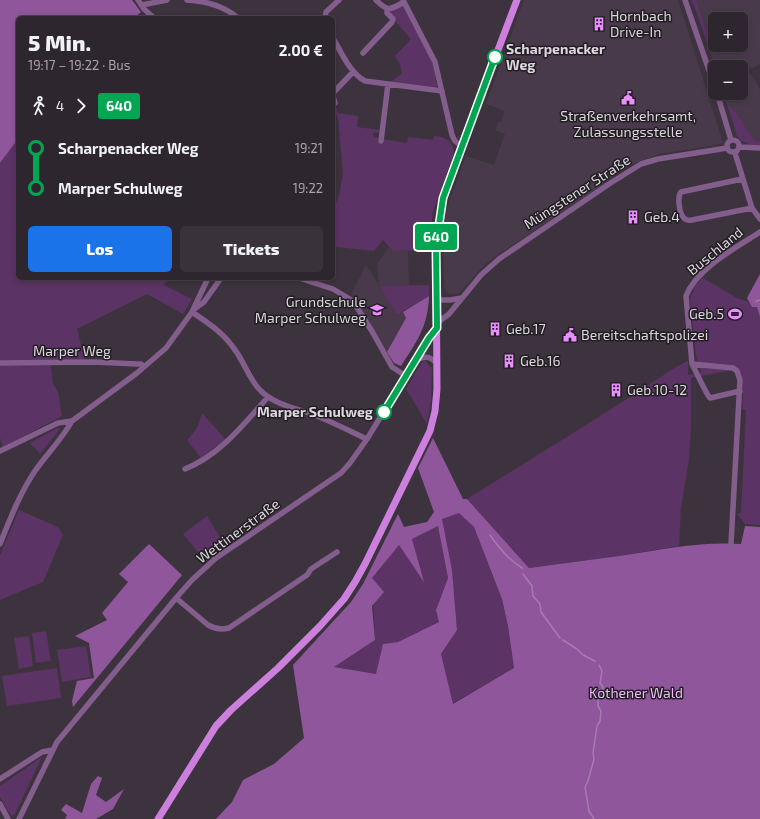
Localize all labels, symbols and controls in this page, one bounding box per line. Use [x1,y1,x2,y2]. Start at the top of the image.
place label: Hornbach Drive-In [610,7,672,40]
map controls [708,12,748,100]
button: + [708,12,748,52]
building icon: Hornbach Drive-In [591,16,607,32]
text: 5 Min. [28,29,91,55]
place label: Scharpenacker Weg [506,40,605,73]
text: 2.00 € [279,41,323,59]
marker: Scharpenacker Weg [487,49,503,65]
text: 19:17 – 19:22 · Bus [28,57,130,73]
button: − [708,60,748,100]
public building icon: Straßenverkehrsamt, Zulassungsstelle [620,90,636,106]
icon: walk [28,95,50,117]
icon: forward [70,95,92,117]
text: 640 [106,97,132,114]
text: 4 [56,98,64,114]
place label: Straßenverkehrsamt, Zulassungsstelle [560,107,696,140]
text: Scharpenacker Weg [58,139,198,157]
text: 19:21 [295,140,323,156]
street label: Müngstener Straße [520,151,633,232]
text: Marper Schulweg [58,179,182,197]
text: 19:22 [293,180,323,196]
place label: Geb.4 [644,208,680,225]
building icon: Geb.4 [625,209,641,225]
street label: Buschland [683,223,746,278]
line badge: 640 [413,224,459,250]
button: Los [28,226,172,272]
button: Tickets [180,226,323,272]
text: 640 [423,228,449,245]
place label: Grundschule Marper Schulweg [255,293,366,326]
school or university icon: Grundschule Marper Schulweg [369,302,385,318]
place label: Geb.5 [689,305,724,322]
sports icon: Geb.5 [727,306,743,322]
place label: Geb.17 [506,320,546,337]
building icon: Geb.17 [487,321,503,337]
place label: Bereitschaftspolizei [581,326,708,343]
public building icon: Bereitschaftspolizei [562,327,578,343]
street label: Marper Weg [33,342,111,359]
place label: Geb.16 [520,352,560,369]
building icon: Geb.16 [501,353,517,369]
place label: Geb.10-12 [627,381,687,398]
building icon: Geb.10-12 [608,382,624,398]
place label: Marper Schulweg [257,403,373,420]
marker: Marper Schulweg [376,404,392,420]
street label: Wettinerstraße [193,495,283,566]
park label: Kothener Wald [589,684,683,701]

